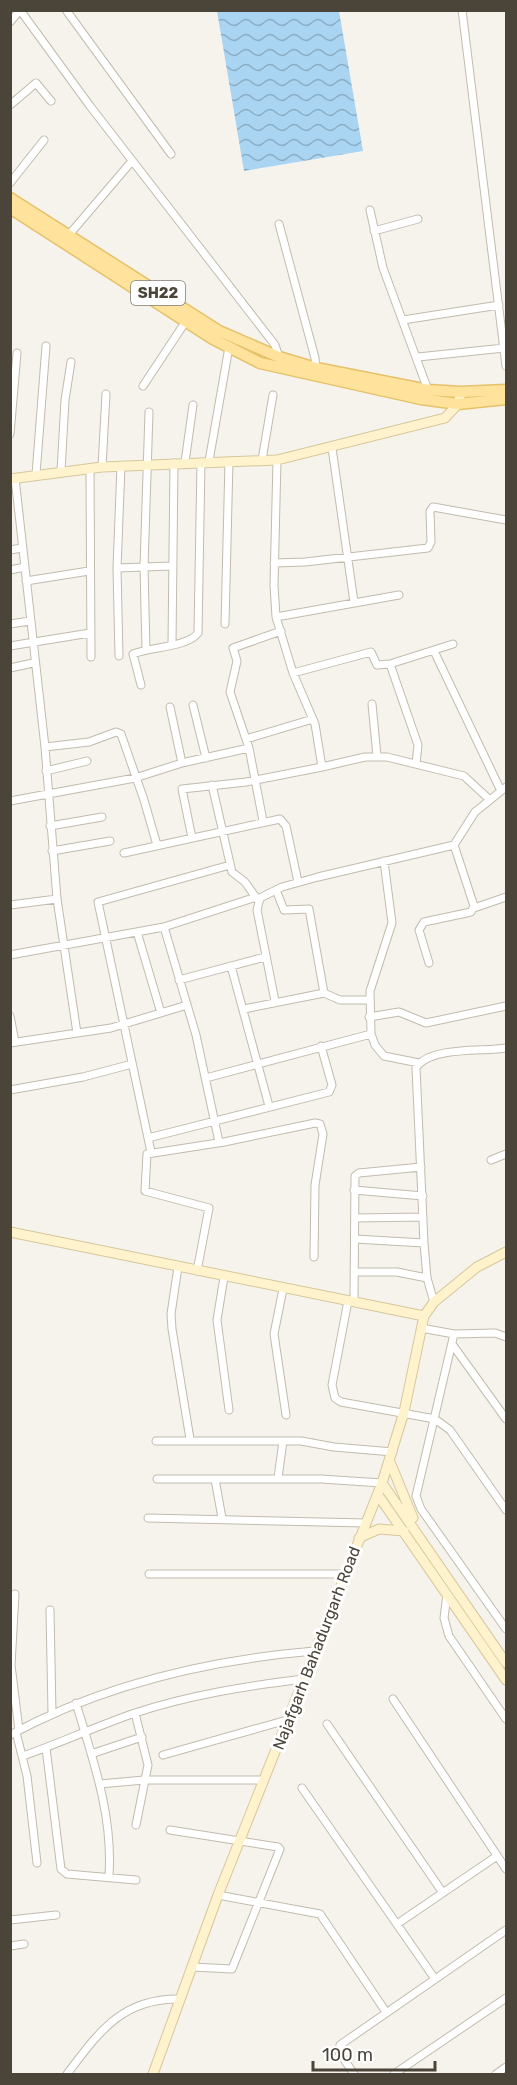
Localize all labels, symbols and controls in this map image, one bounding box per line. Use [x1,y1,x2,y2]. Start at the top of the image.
road number: SH22 [131,281,185,305]
street label: Najafgarh Bahadurgarh Road [269,1544,364,1753]
scale bar [313,2034,434,2072]
text: 100 m [322,2044,373,2066]

